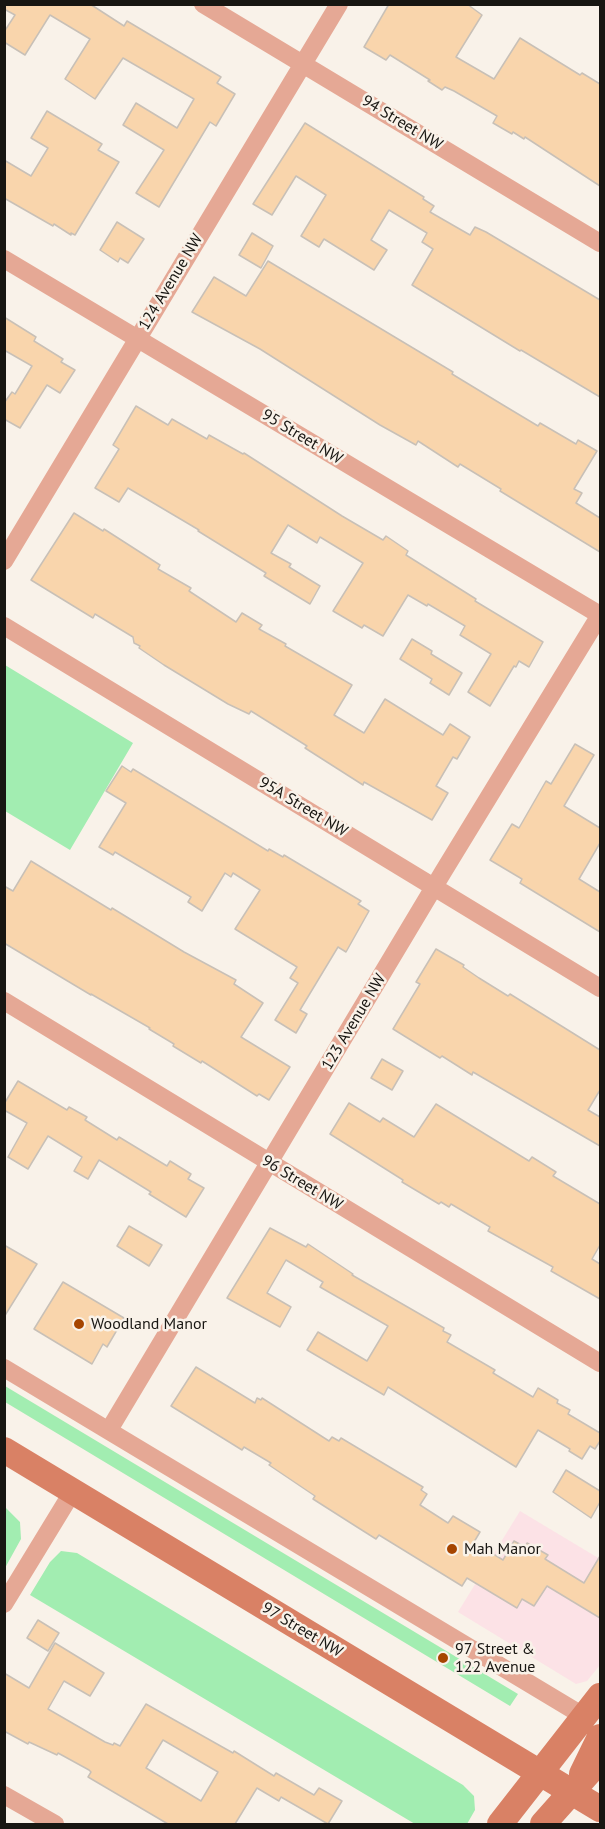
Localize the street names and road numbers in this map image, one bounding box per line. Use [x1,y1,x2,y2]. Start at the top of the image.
street label: 94 Street NW [358,91,446,155]
street label: 124 Avenue NW [135,230,207,334]
street label: 95 Street NW [258,405,346,469]
street label: 95A Street NW [255,773,351,841]
street label: 123 Avenue NW [318,970,390,1074]
street label: 96 Street NW [258,1151,346,1215]
street label: 97 Street NW [258,1598,346,1662]

